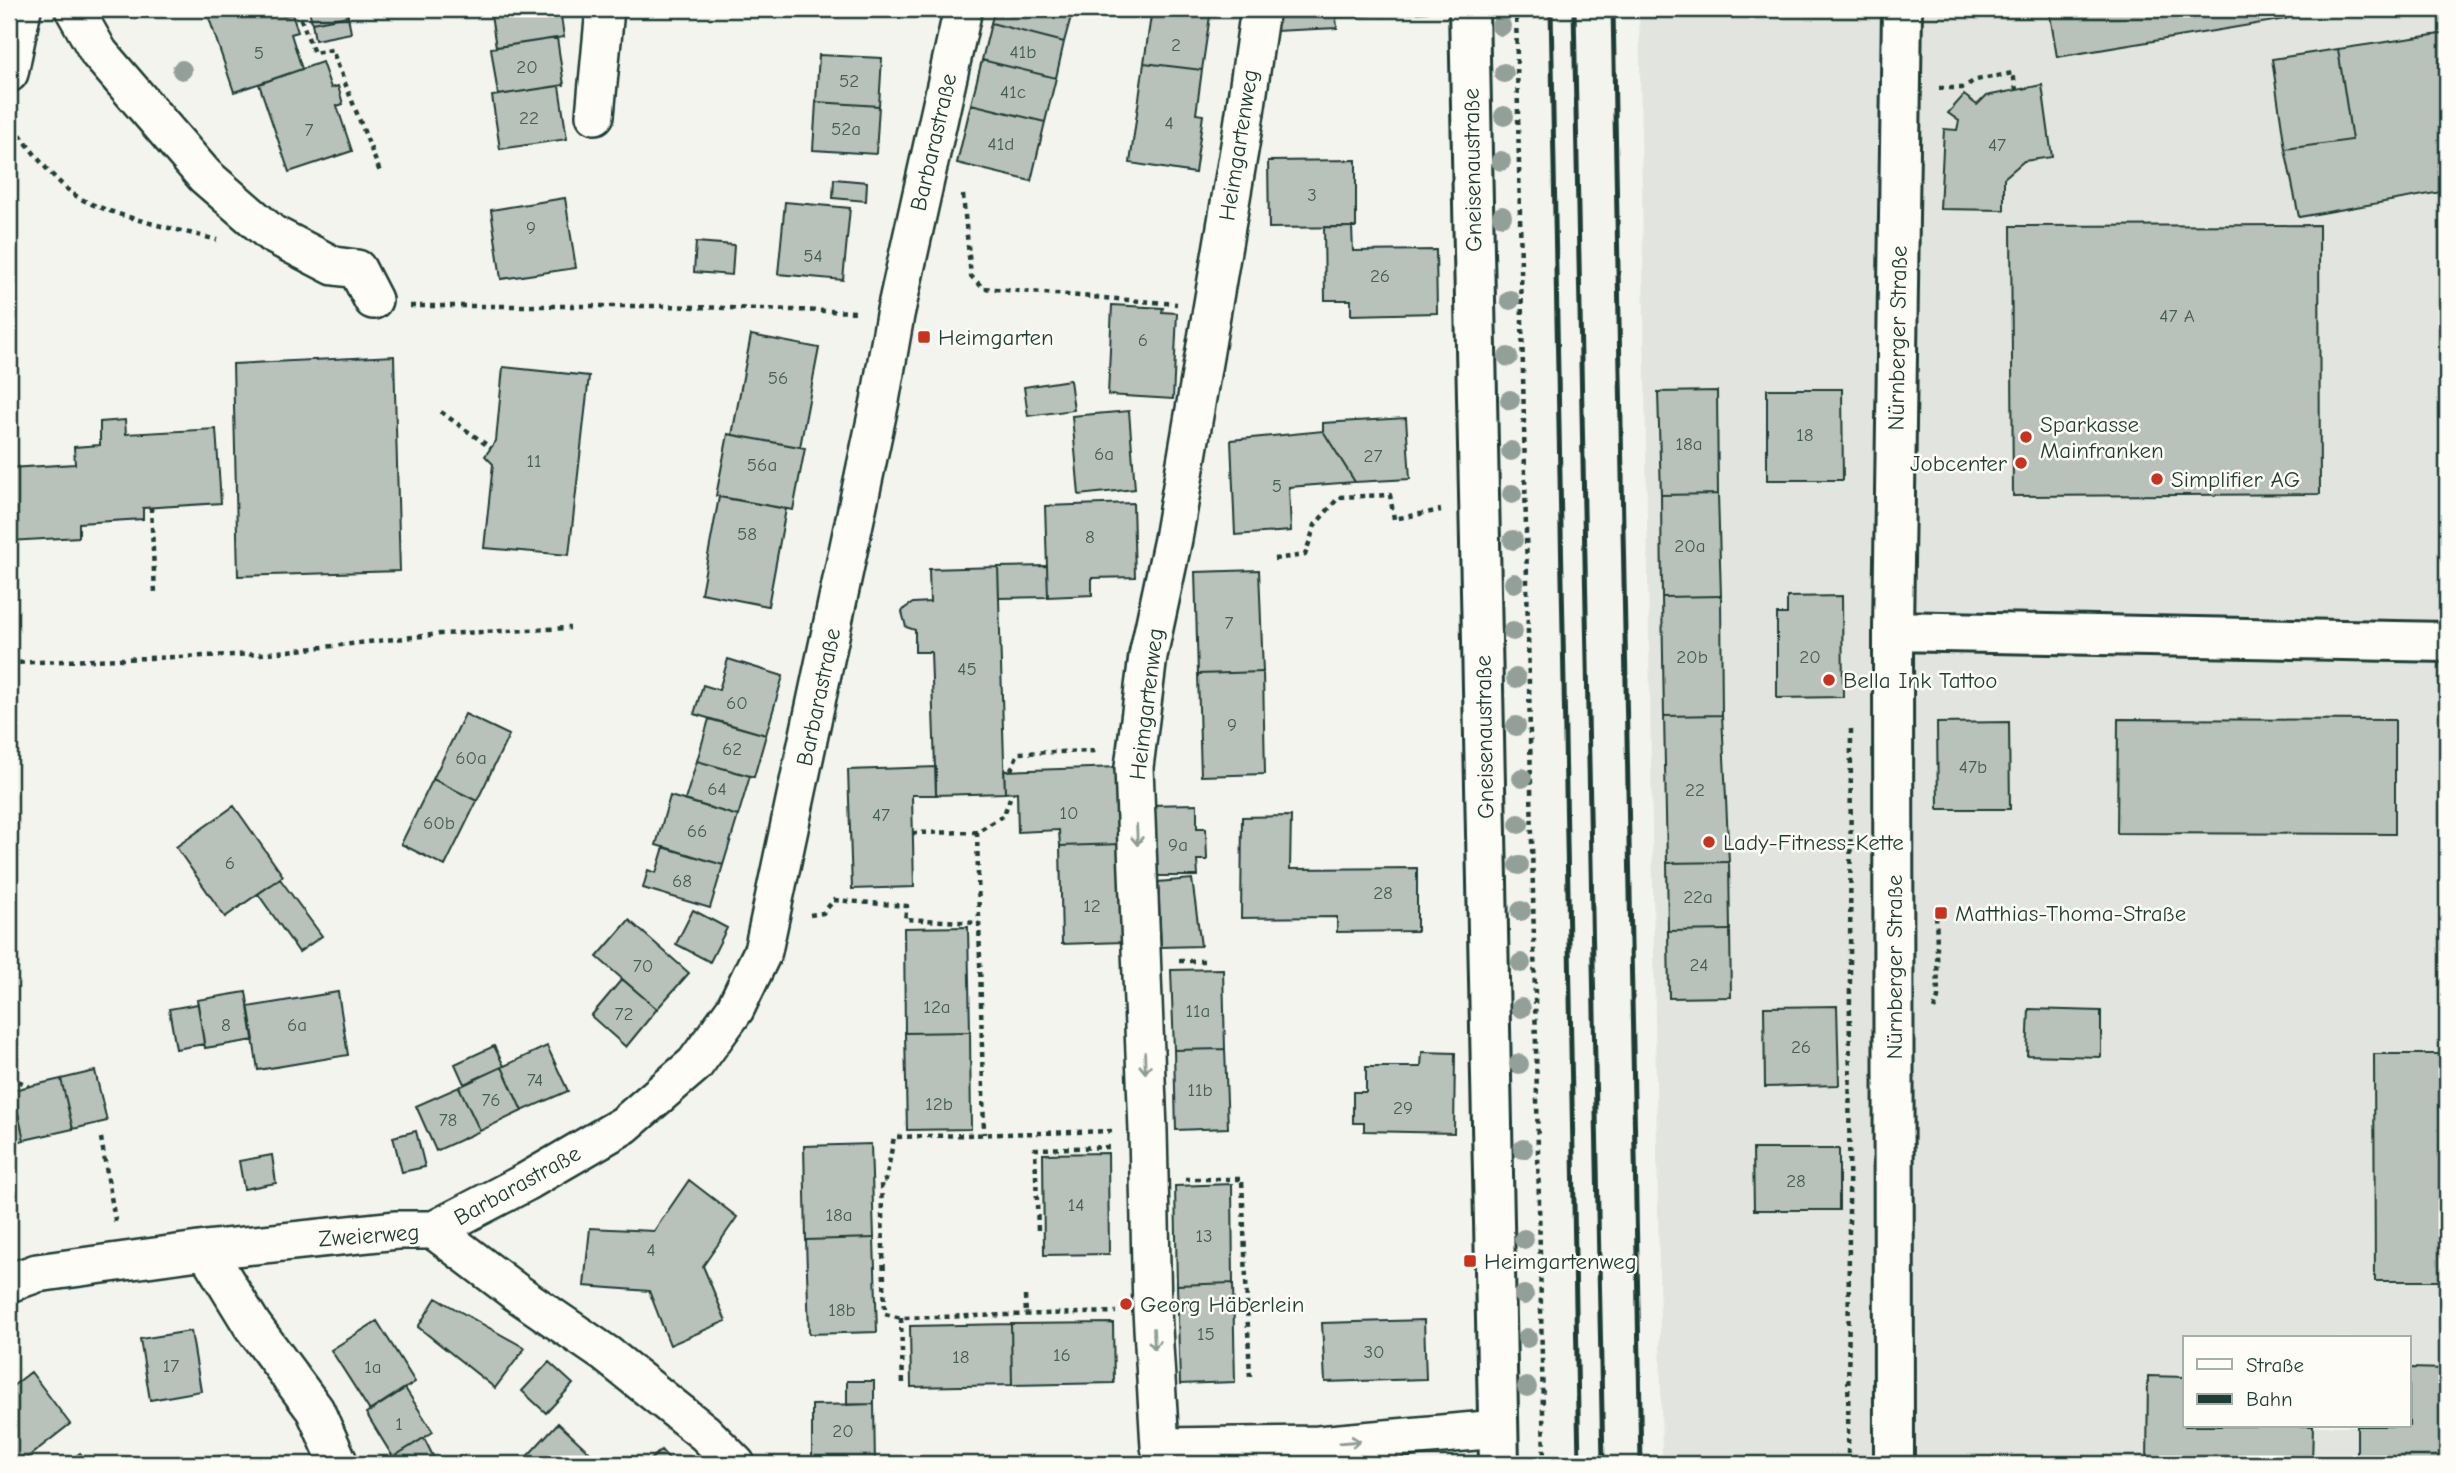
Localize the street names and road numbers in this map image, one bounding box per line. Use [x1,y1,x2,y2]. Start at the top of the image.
street label: Heimgartenweg [1213,68,1264,223]
street label: Barbarastraße [905,71,962,214]
street label: Gneisenaustraße [1458,88,1487,252]
street label: Nürnberger Straße [1882,245,1913,431]
street label: Barbarastraße [791,626,846,769]
street label: Heimgartenweg [1124,627,1169,782]
street label: Gneisenaustraße [1470,655,1499,819]
street label: Nürnberger Straße [1881,875,1908,1060]
street label: Barbarastraße [449,1140,585,1231]
street label: Zweierweg [318,1219,420,1252]

